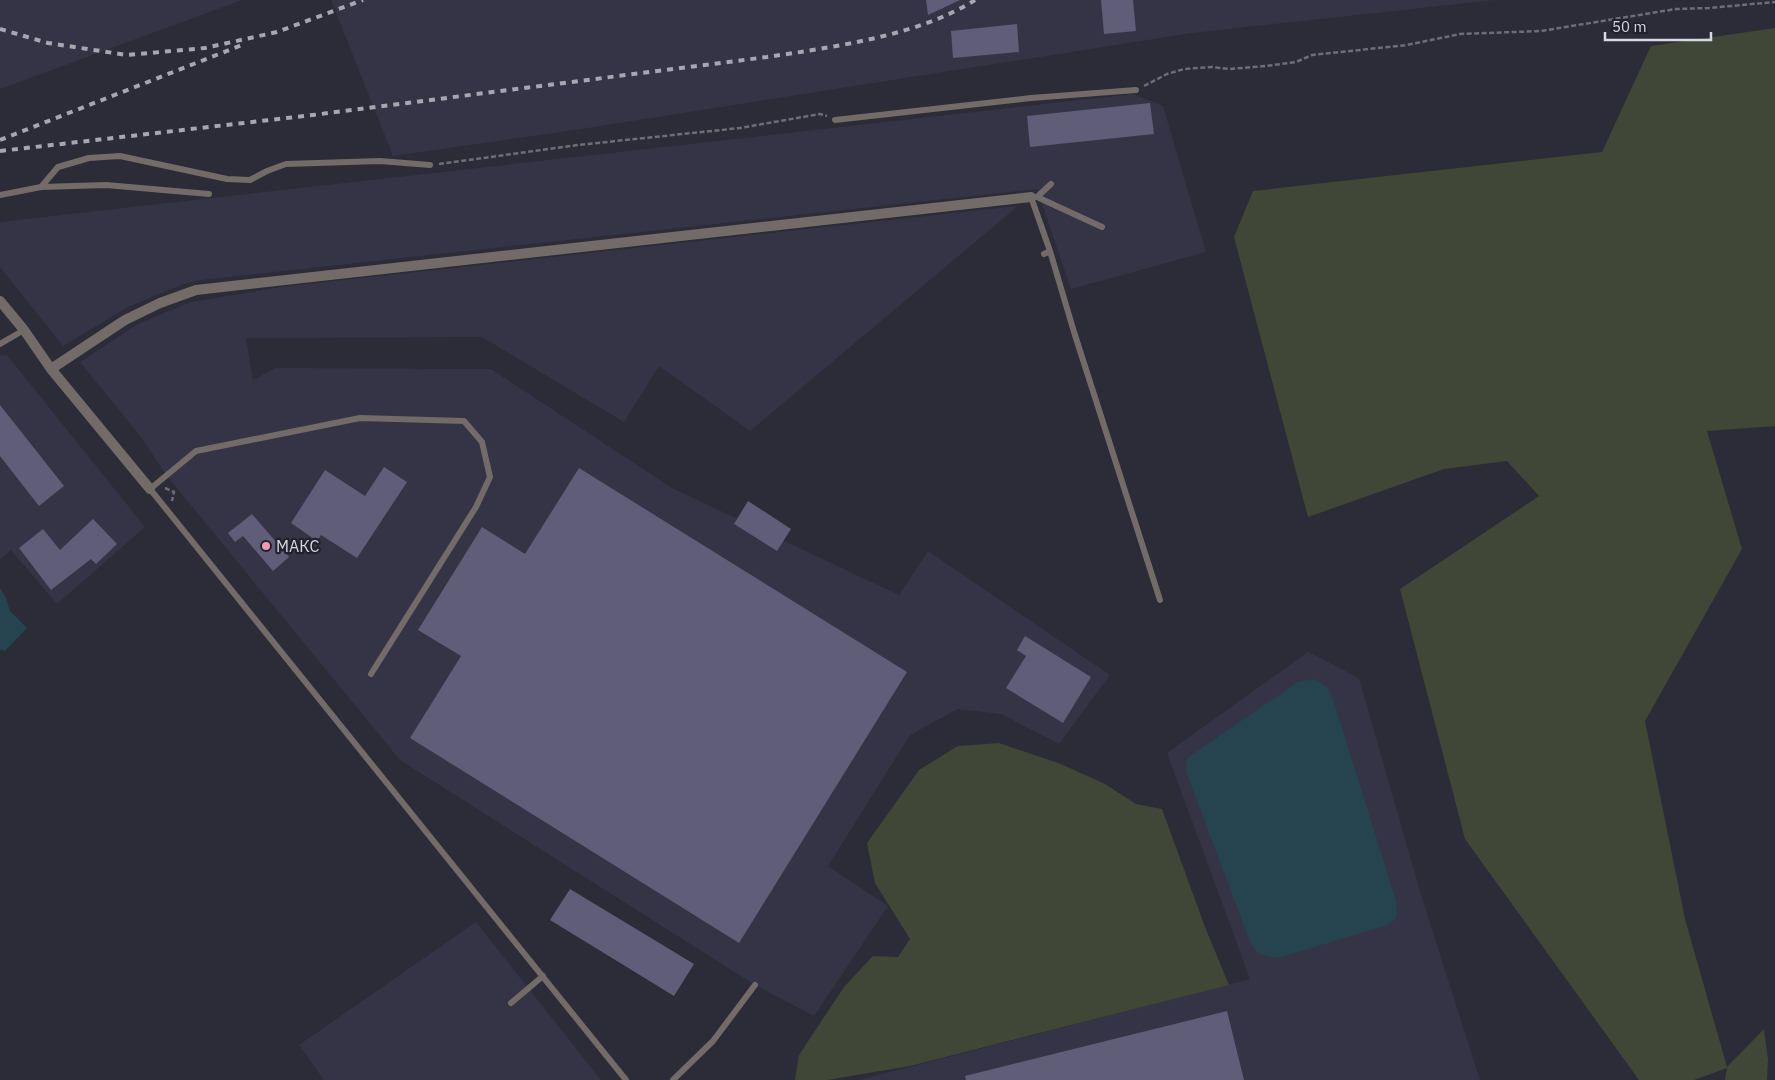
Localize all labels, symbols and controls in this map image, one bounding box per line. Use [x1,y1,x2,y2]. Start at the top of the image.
scale bar [1605,10,1711,42]
text: 50 m [1612,17,1647,36]
place label: МАКС [276,536,319,556]
marker: МАКС [260,540,272,552]

